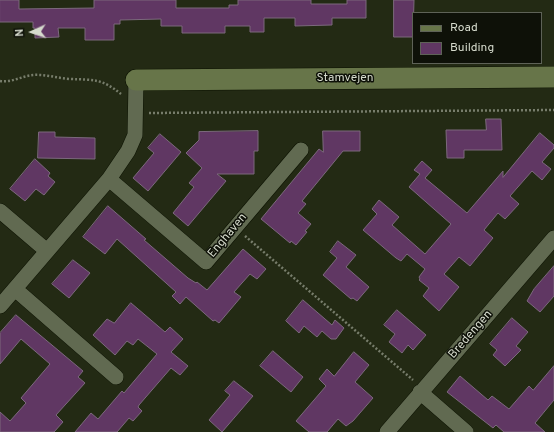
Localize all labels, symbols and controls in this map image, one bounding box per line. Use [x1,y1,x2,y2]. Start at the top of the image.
north arrow [12,12,52,52]
legend [412,12,542,64]
text: Road [450,20,478,36]
text: N [13,28,27,37]
text: Building [450,40,494,56]
street label: Stamvejen [316,72,374,86]
street label: Enghaven [205,211,251,261]
street label: Bredengen [446,308,496,362]

